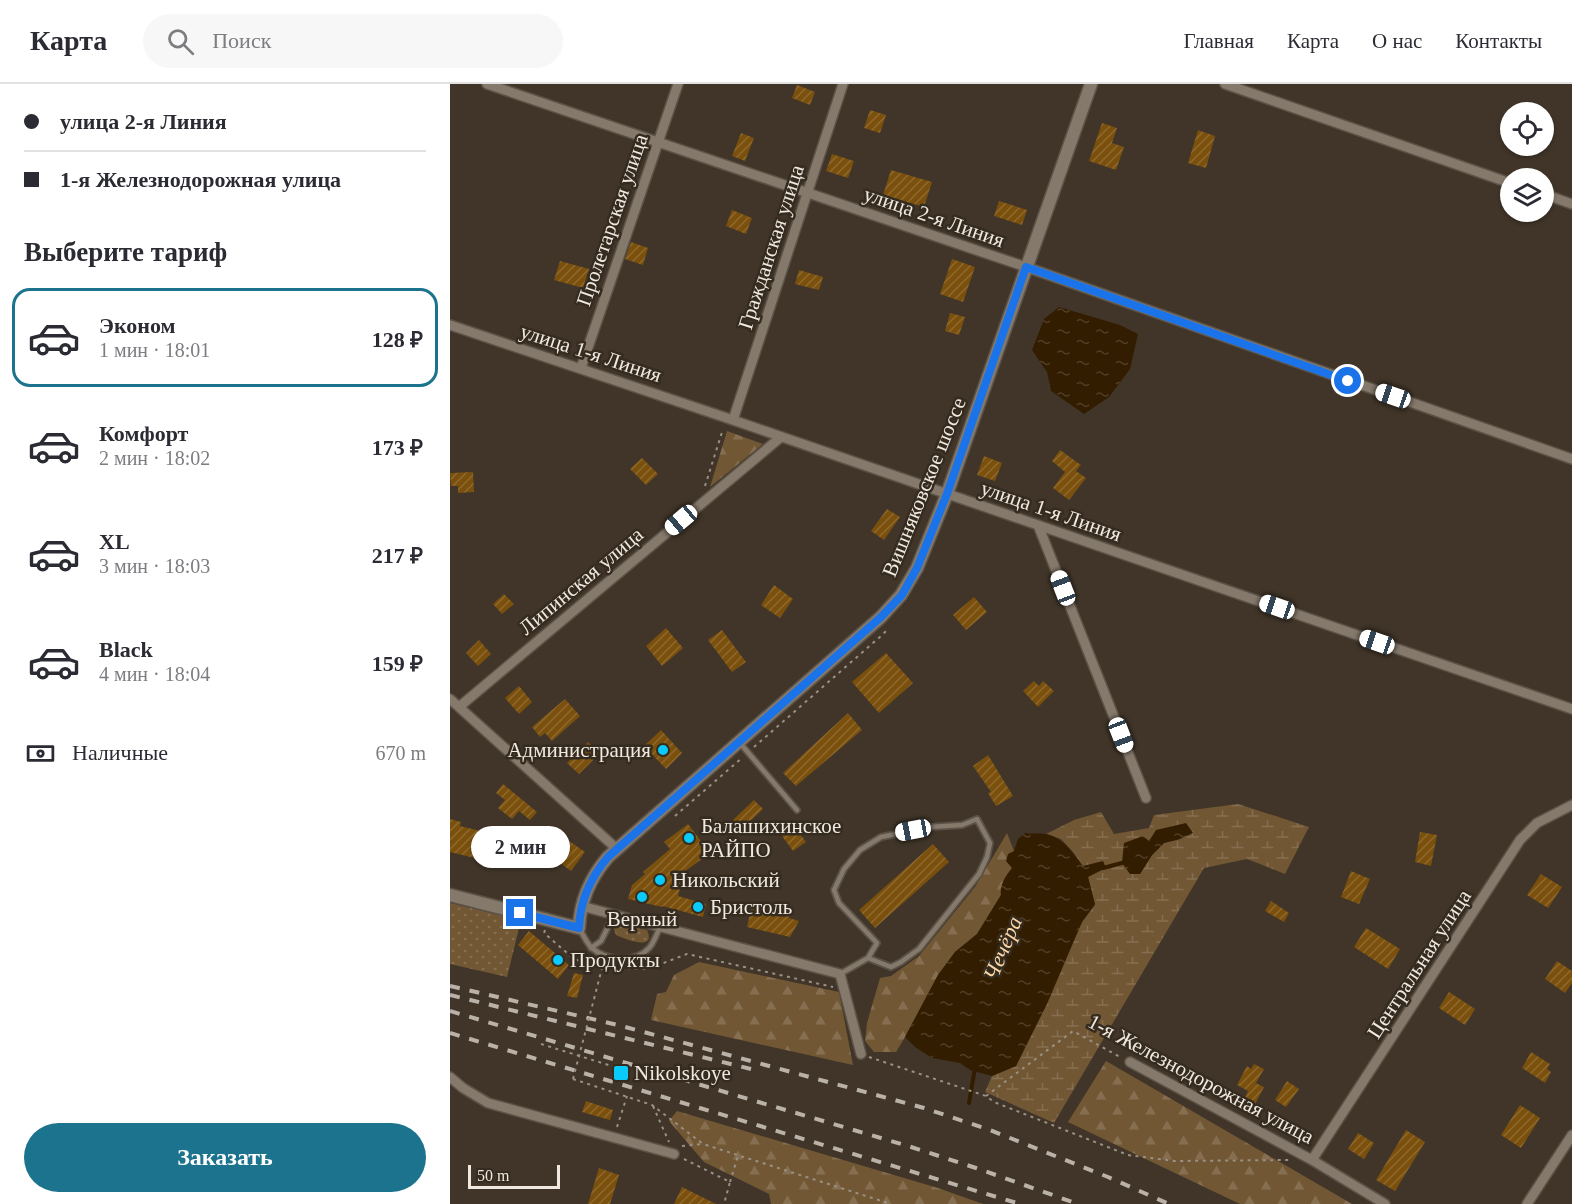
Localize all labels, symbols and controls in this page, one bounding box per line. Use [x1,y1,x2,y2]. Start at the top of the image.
search box [143,14,563,68]
text: Карта [30,25,107,56]
icon: search [164,25,197,58]
text: Поиск [212,28,271,53]
text: Главная [1184,29,1254,53]
text: Карта [1287,29,1339,53]
text: О нас [1372,29,1422,53]
text: Контакты [1455,29,1542,53]
map controls [1500,102,1554,222]
button: locate [1500,102,1554,156]
text: улица 2-я Линия [60,109,227,134]
street label: Пролетарская улица [571,130,653,309]
street label: Гражданская улица [733,161,809,332]
text: 1-я Железнодорожная улица [60,167,341,192]
button: layers [1500,168,1554,222]
street label: улица 2-я Линия [861,182,1008,252]
text: Выберите тариф [24,237,227,267]
icon: car [27,311,81,365]
text: Эконом [99,313,176,338]
street label: улица 1-я Линия [517,319,665,387]
text: 128 ₽ [372,327,423,352]
text: 1 мин · 18:01 [99,339,210,361]
route start [1334,367,1361,394]
car [1373,382,1413,410]
street label: Вишняковское шоссе [877,394,971,580]
icon: car [27,419,81,473]
text: Комфорт [99,421,188,446]
text: 173 ₽ [372,435,423,460]
text: 2 мин · 18:02 [99,447,210,469]
street label: улица 1-я Линия [978,476,1125,546]
car [661,502,701,538]
street label: Липинская улица [514,522,648,640]
icon: car [27,527,81,581]
text: XL [99,529,130,554]
text: 217 ₽ [372,543,423,568]
text: 3 мин · 18:03 [99,555,210,577]
car [1048,568,1078,608]
car [1257,593,1297,621]
car [1357,628,1397,656]
icon: car [27,635,81,689]
text: Black [99,637,153,662]
text: 159 ₽ [372,651,423,676]
text: 4 мин · 18:04 [99,663,210,685]
car [1106,715,1136,755]
icon: cash [24,737,57,770]
place label: Администрация [507,738,651,762]
text: Наличные [72,740,168,765]
text: 670 m [375,742,426,764]
marker: Администрация [656,743,670,757]
place label: Балашихинское РАЙПО [701,814,841,862]
car [894,818,932,842]
callout: 2 мин [470,826,569,868]
marker: Балашихинское РАЙПО [682,831,696,845]
text: 2 мин [495,836,546,858]
place label: Никольский [672,868,780,892]
marker: Никольский [653,873,667,887]
street label: Центральная улица [1362,885,1476,1043]
marker: Верный [635,890,649,904]
place label: Бристоль [710,895,792,919]
route end [506,899,533,926]
marker: Бристоль [691,900,705,914]
place label: Верный [607,907,677,931]
water label: Чечёра [978,913,1027,984]
place label: Продукты [570,948,660,972]
marker: Продукты [551,953,565,967]
street label: 1-я Железнодорожная улица [1084,1009,1319,1149]
place label: Nikolskoye [634,1061,731,1085]
marker: Nikolskoye [612,1064,630,1082]
button: Заказать [24,1123,426,1192]
scale bar [468,1162,560,1190]
text: 50 m [477,1167,509,1184]

